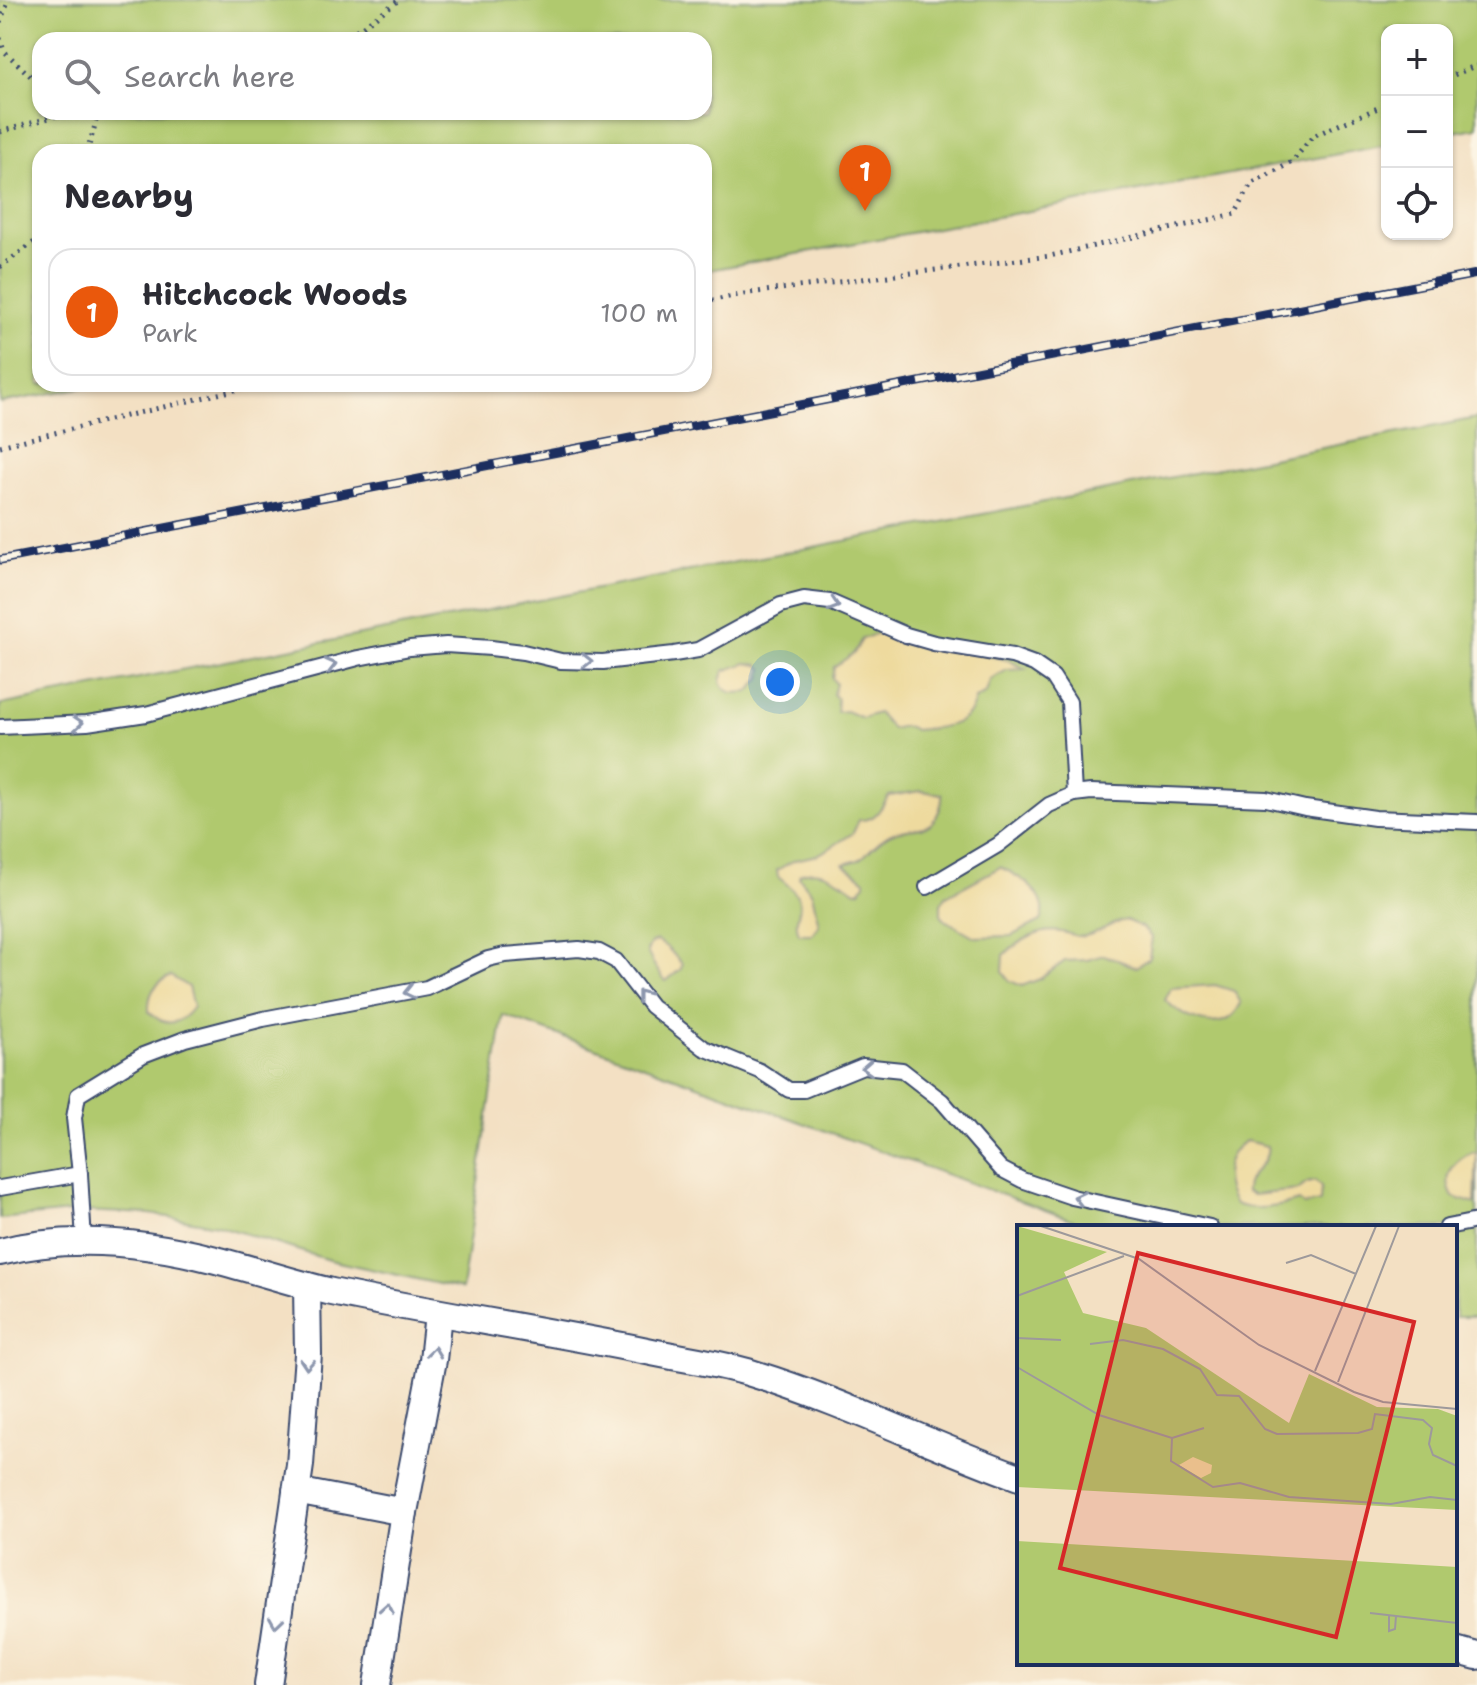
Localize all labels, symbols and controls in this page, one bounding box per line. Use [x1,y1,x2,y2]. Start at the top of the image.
map controls [1381,24,1453,240]
button: + [1381,24,1453,96]
search box [32,32,712,120]
icon: search [60,54,104,98]
text: Search here [124,56,295,97]
button: − [1381,96,1453,168]
pin: 1 [839,145,891,211]
button: locate [1381,168,1453,240]
text: Nearby [64,173,194,219]
text: Hitchcock Woods [142,274,408,315]
text: 1 [86,295,98,330]
text: 100 m [600,295,678,330]
text: Park [142,315,198,350]
one-way arrow [826,596,840,612]
one-way arrow [581,652,594,670]
one-way arrow [323,658,337,675]
your location [760,662,800,702]
one-way arrow [72,715,85,732]
one-way arrow [403,983,417,1000]
one-way arrow [638,989,652,1004]
one-way arrow [860,1060,873,1077]
one-way arrow [1073,1190,1087,1207]
inset map [1017,1225,1457,1665]
one-way arrow [425,1345,442,1359]
one-way arrow [299,1358,316,1371]
one-way arrow [378,1601,395,1615]
one-way arrow [268,1616,285,1629]

